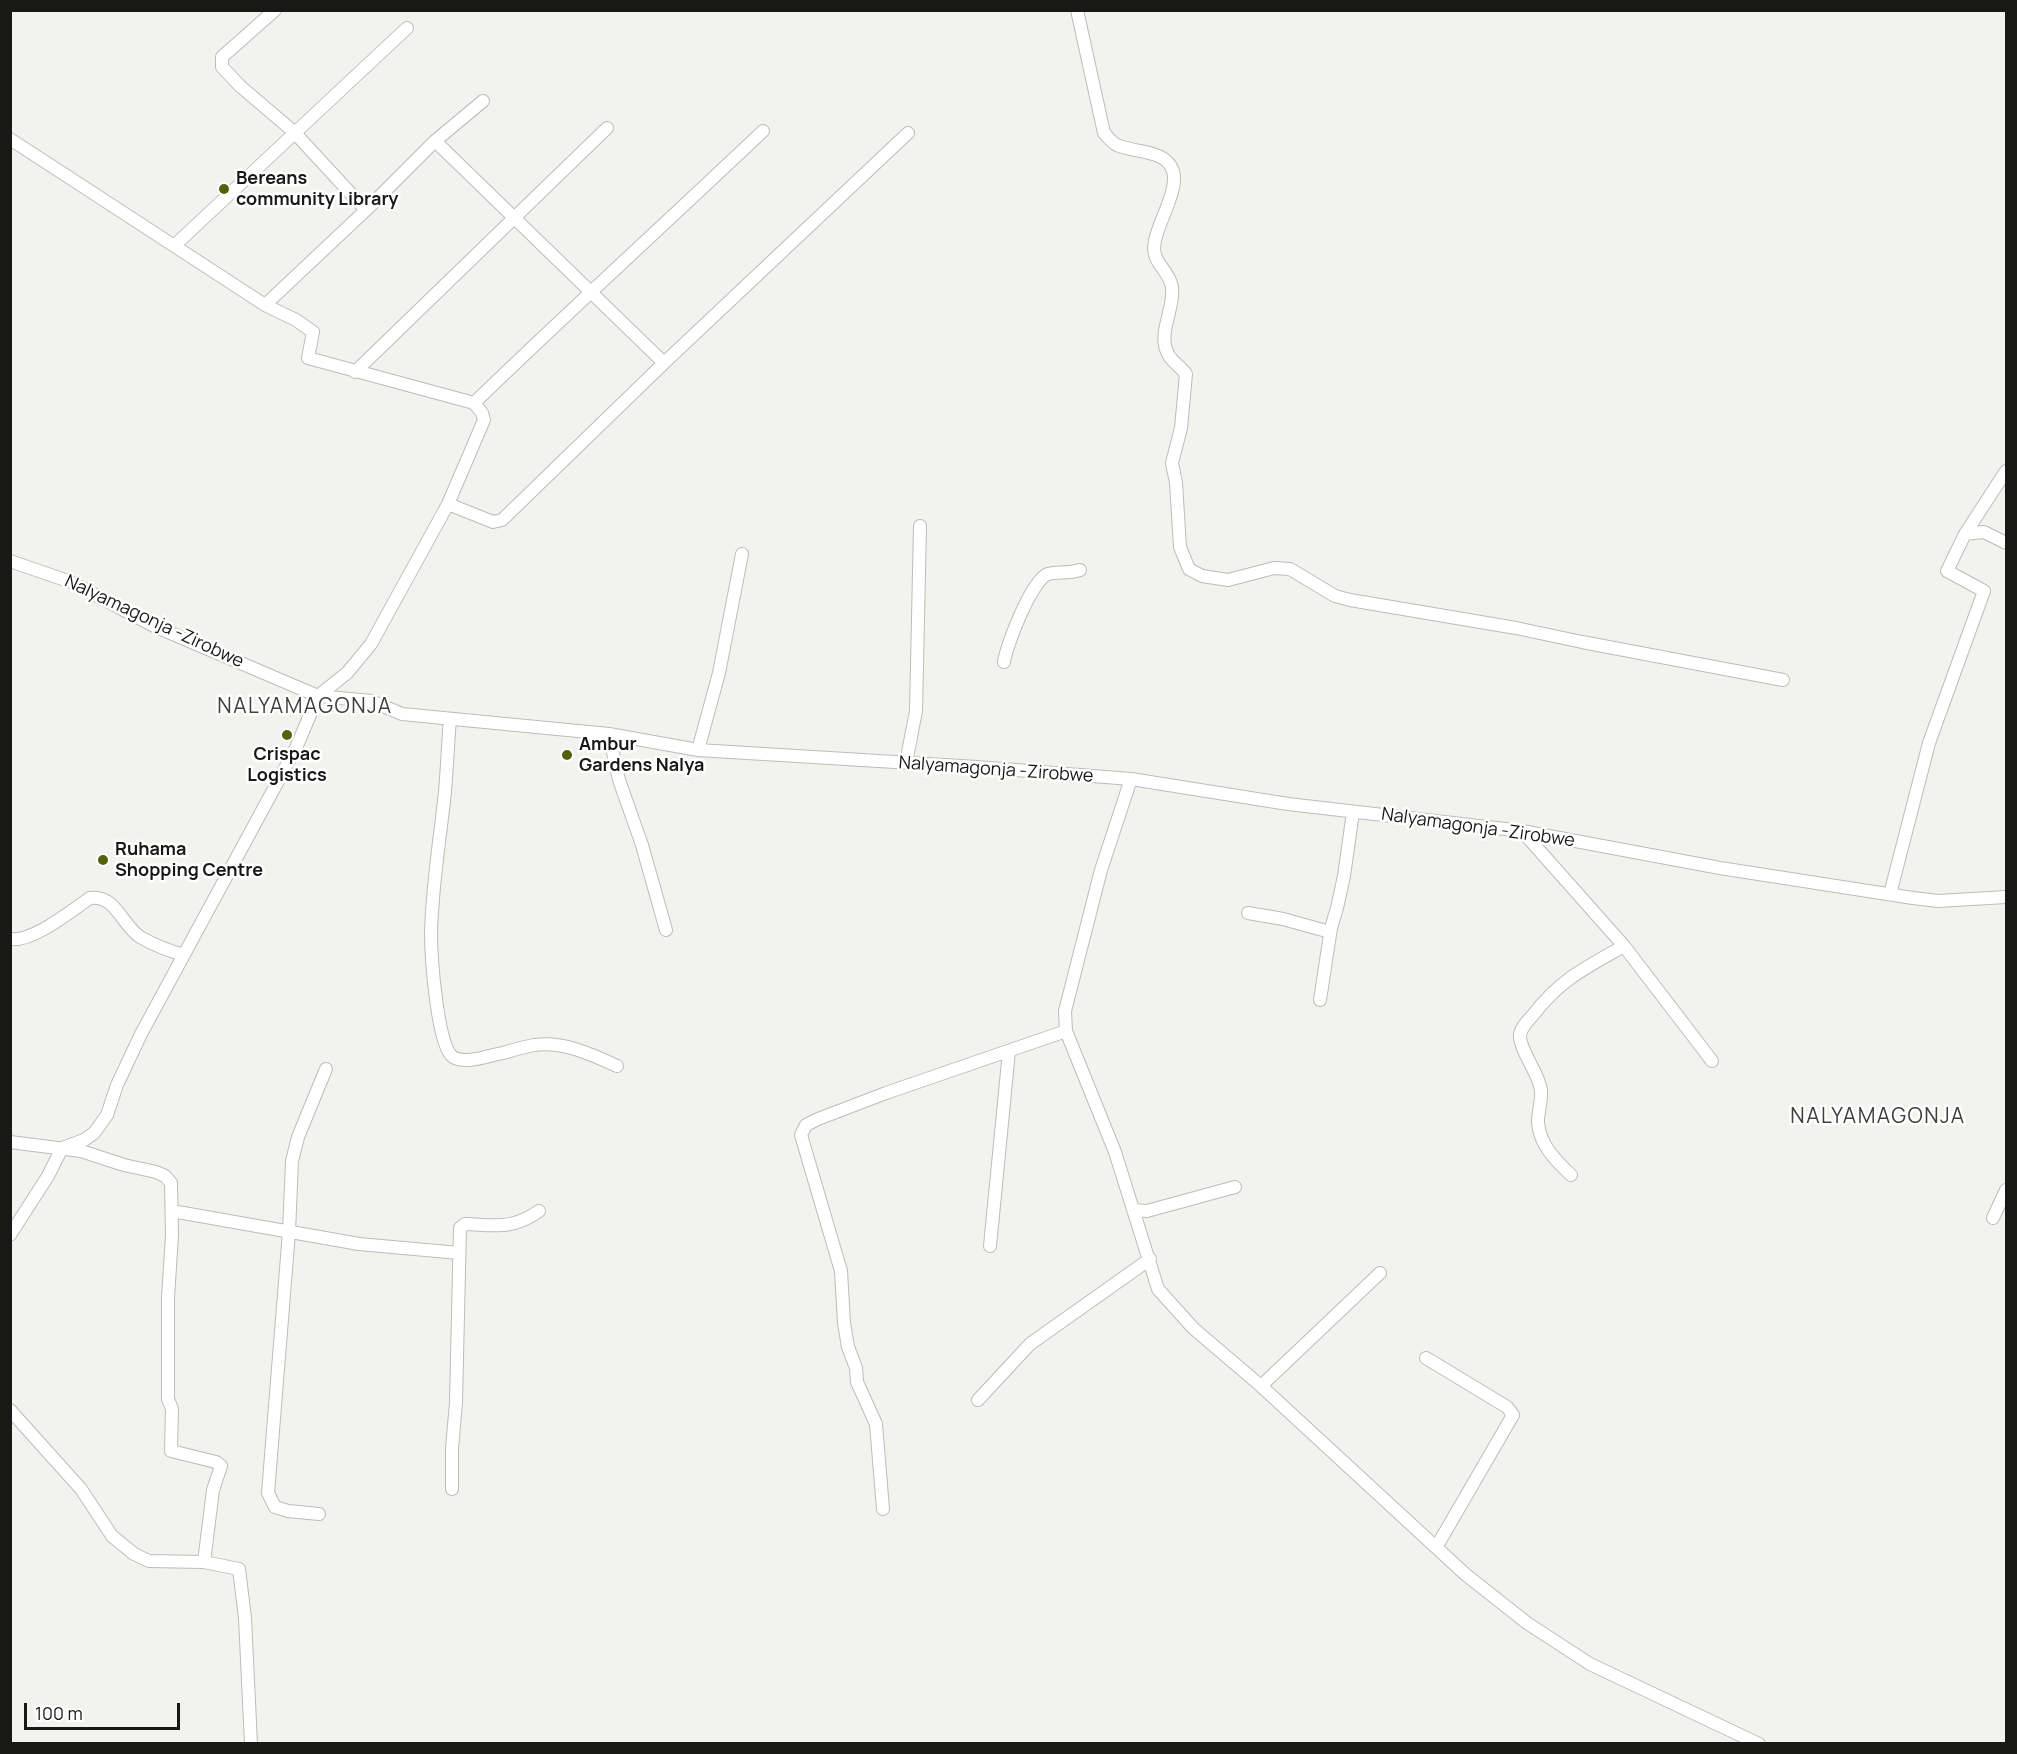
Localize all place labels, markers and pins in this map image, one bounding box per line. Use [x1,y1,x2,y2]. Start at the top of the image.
place label: Bereans community Library [236,168,398,210]
marker: Bereans community Library [217,182,231,196]
marker: Crispac Logistics [280,728,294,742]
place label: Ambur Gardens Nalya [579,734,704,777]
place label: Crispac Logistics [247,744,327,786]
marker: Ambur Gardens Nalya [560,748,574,762]
place label: Ruhama Shopping Centre [115,839,263,882]
marker: Ruhama Shopping Centre [96,853,110,867]

